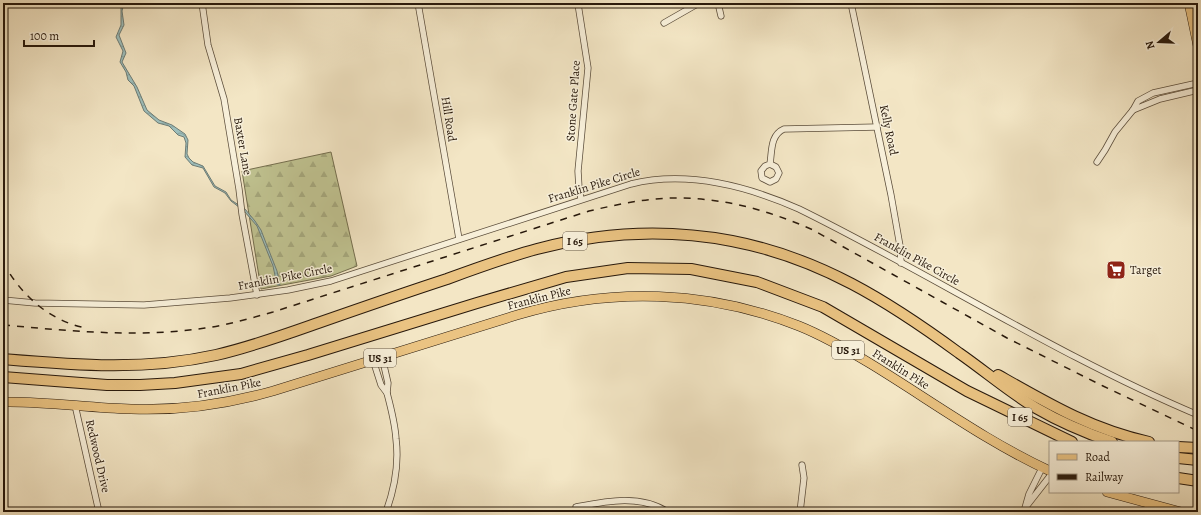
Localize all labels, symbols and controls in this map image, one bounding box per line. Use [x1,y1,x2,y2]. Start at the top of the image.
scale bar [24,22,94,48]
north arrow [1139,22,1179,62]
text: 100 m [30,28,59,44]
text: N [1142,39,1158,51]
street label: Stone Gate Place [562,60,584,142]
street label: Hill Road [438,95,461,143]
street label: Kelly Road [876,103,902,157]
street label: Baxter Lane [230,116,256,176]
street label: Franklin Pike Circle [546,163,642,207]
street label: Franklin Pike Circle [871,229,963,289]
road number: I 65 [563,232,587,250]
supermarket icon: Target [1105,259,1127,281]
street label: Franklin Pike Circle [237,260,333,294]
place label: Target [1130,262,1162,278]
street label: Franklin Pike [506,282,572,314]
road number: US 31 [832,341,864,359]
street label: Franklin Pike [869,345,933,393]
road number: US 31 [364,349,396,367]
street label: Franklin Pike [196,374,262,402]
road number: I 65 [1008,408,1032,426]
street label: Redwood Drive [82,418,114,494]
legend [1049,441,1179,493]
text: Road [1085,449,1111,465]
text: Railway [1085,469,1124,485]

